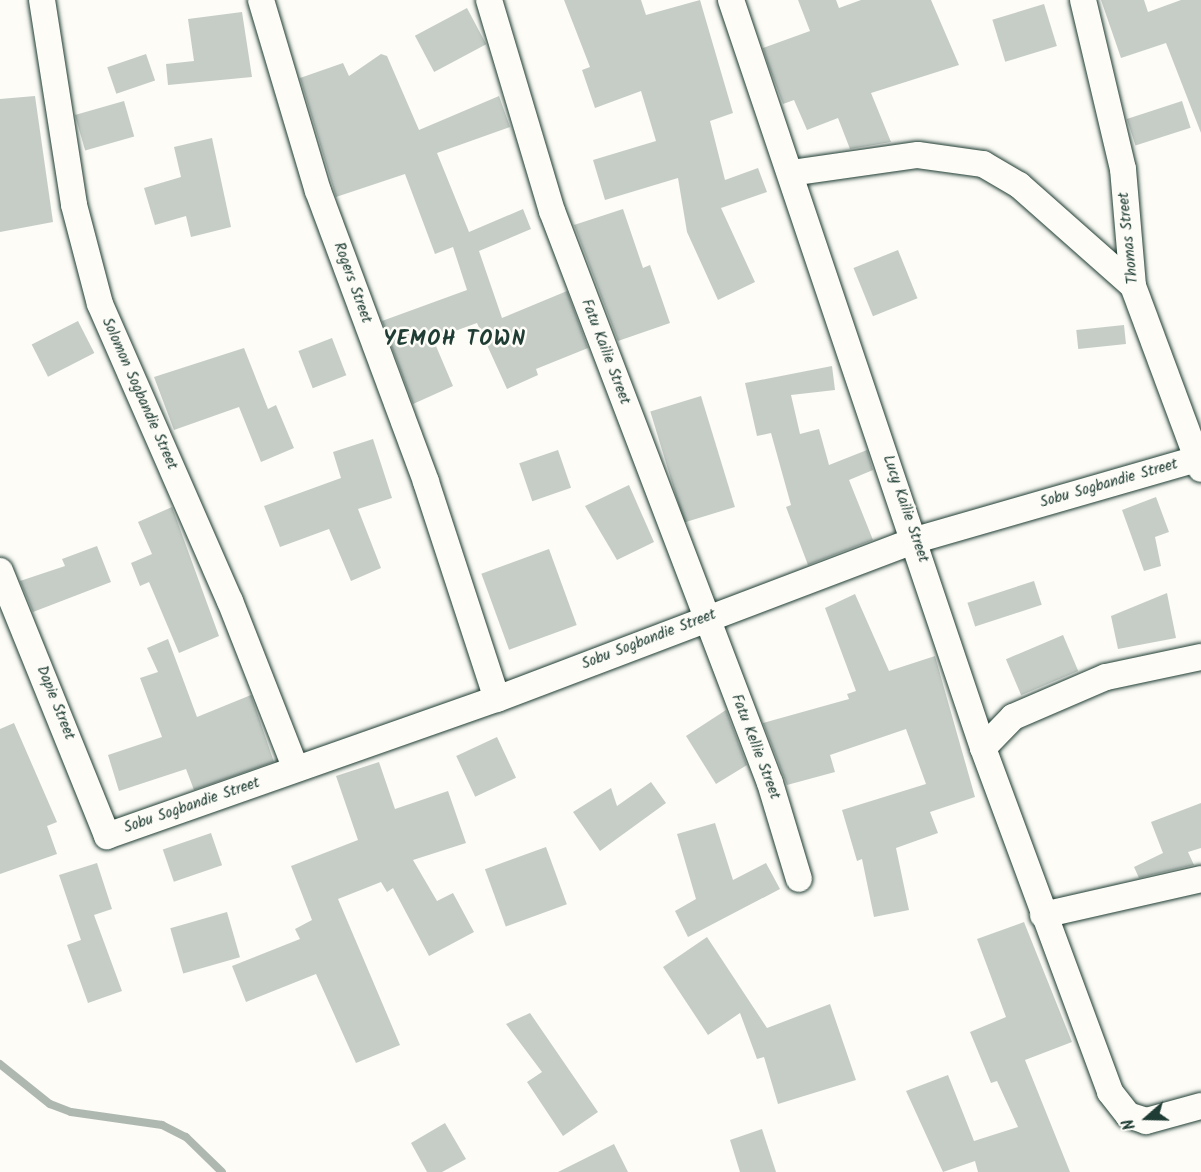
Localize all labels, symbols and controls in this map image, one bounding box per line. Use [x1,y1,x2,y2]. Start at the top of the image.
street label: Thomas Street [1115,191,1143,285]
street label: Rogers Street [329,240,375,326]
street label: Fatu Kailie Street [577,297,633,407]
street label: Solomon Sogbandie Street [97,315,181,473]
district label: YEMOH TOWN [383,327,527,353]
street label: Lucy Kailie Street [878,453,932,565]
street label: Sobu Sogbandie Street [1038,456,1180,512]
street label: Sobu Sogbandie Street [579,606,719,674]
street label: Dapie Street [32,663,78,743]
street label: Fatu Kellie Street [727,692,783,802]
street label: Sobu Sogbandie Street [122,774,262,838]
north arrow [1117,1088,1177,1148]
text: N [1116,1115,1143,1133]

